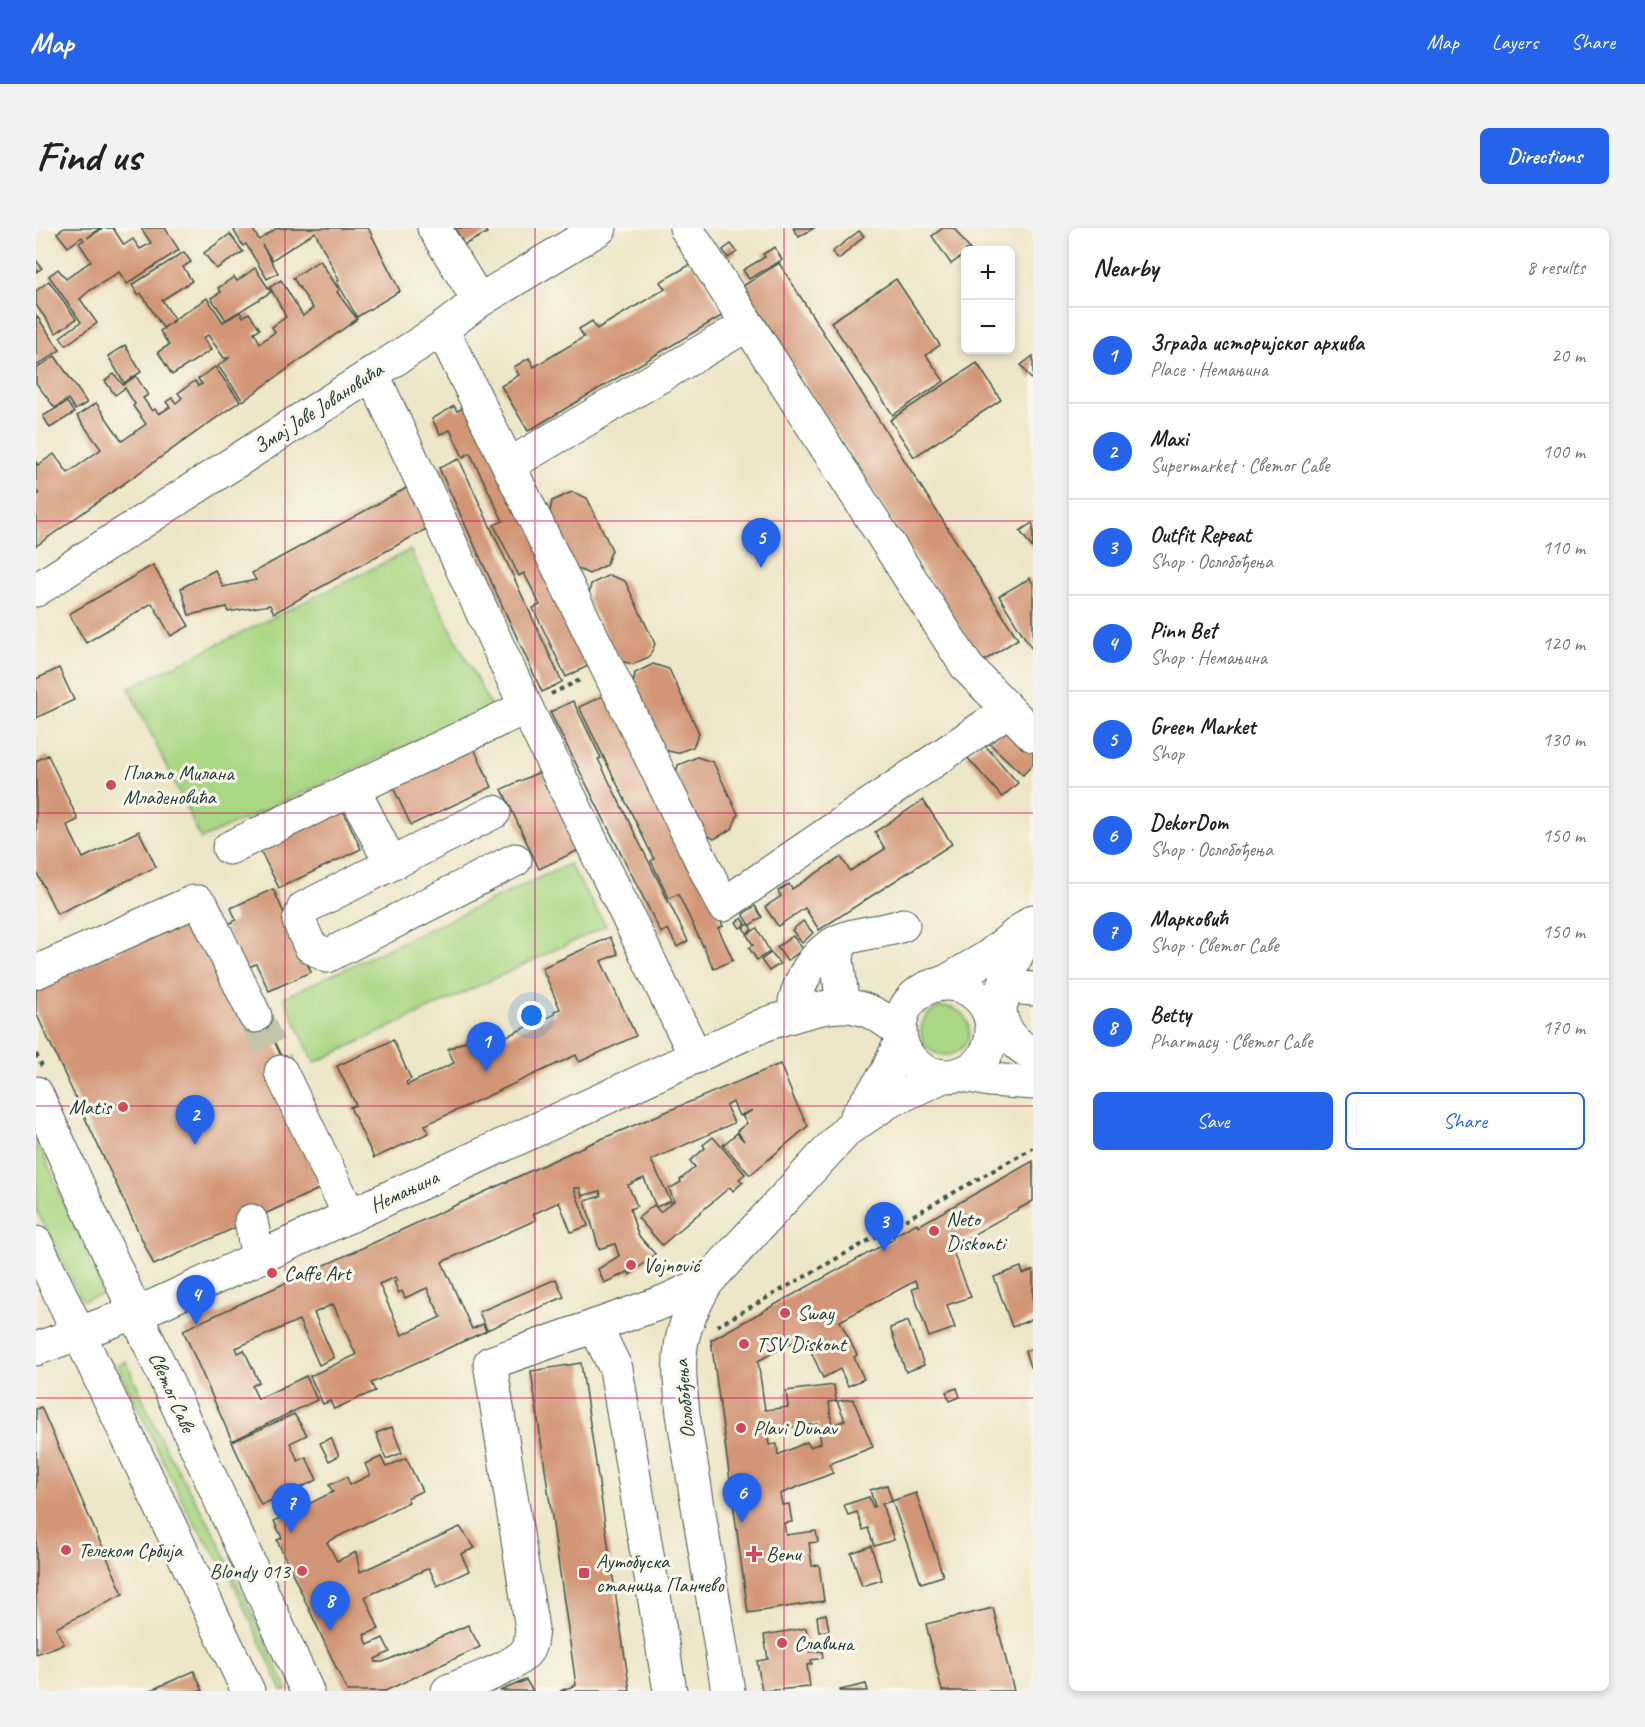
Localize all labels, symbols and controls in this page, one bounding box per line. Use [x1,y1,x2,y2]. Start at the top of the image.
text: Map [30,25,73,60]
text: Map [1426,29,1459,55]
text: Layers [1492,29,1538,55]
text: Share [1571,29,1615,55]
button: Directions [1480,128,1609,184]
text: Find us [36,130,141,183]
map controls [961,246,1015,354]
button: + [961,246,1015,300]
text: Nearby [1093,251,1158,284]
text: 8 results [1526,255,1585,280]
button: − [961,300,1015,354]
text: Зграда историјског архива [1150,329,1364,357]
text: 1 [1108,343,1117,368]
text: 20 m [1551,343,1585,368]
street label: Змај Јове Јовановића [248,355,389,460]
text: Place · Немањина [1150,357,1268,382]
text: Maxi [1150,425,1188,453]
text: 2 [1108,439,1117,464]
text: 100 m [1542,439,1585,464]
text: Supermarket · Светог Саве [1150,453,1330,478]
pin: 5 [742,518,780,568]
text: Outfit Repeat [1150,521,1251,549]
text: 3 [1108,535,1117,560]
text: 110 m [1542,535,1585,560]
text: Shop · Ослобођења [1150,549,1273,574]
text: Pinn Bet [1150,617,1216,645]
text: 4 [1108,631,1117,656]
text: 120 m [1542,631,1585,656]
text: Shop · Немањина [1150,645,1267,670]
text: Green Market [1150,713,1255,741]
text: 5 [1108,727,1117,752]
text: 130 m [1542,727,1585,752]
text: Shop [1150,741,1184,766]
place label: Плато Милана Младеновића [123,760,235,810]
marker: Плато Милана Младеновића [104,778,118,792]
text: DekorDom [1150,809,1228,837]
text: 6 [1108,823,1117,848]
text: 150 m [1542,823,1585,848]
text: Shop · Ослобођења [1150,837,1273,862]
text: Марковић [1150,905,1228,933]
text: 7 [1108,919,1117,944]
text: 150 m [1542,919,1585,944]
text: Shop · Светог Саве [1150,933,1279,958]
your location [517,1001,546,1030]
text: Betty [1150,1001,1191,1029]
text: 8 [1108,1015,1117,1040]
text: 170 m [1542,1015,1585,1040]
pin: 1 [466,1022,506,1072]
text: Pharmacy · Светог Саве [1150,1029,1312,1054]
button: Save [1093,1092,1333,1150]
button: Share [1345,1092,1585,1150]
place label: Matis [69,1094,113,1120]
pin: 2 [176,1096,214,1145]
marker: Matis [116,1100,130,1114]
street label: Немањина [366,1163,444,1218]
pin: 3 [864,1202,904,1252]
place label: Neto Diskonti [946,1206,1008,1256]
marker: Neto Diskonti [927,1224,941,1238]
place label: Vojnović [643,1252,702,1278]
marker: Vojnović [624,1258,638,1272]
place label: Caffe Art [284,1260,352,1286]
marker: Caffe Art [265,1266,279,1280]
pin: 4 [176,1276,216,1325]
place label: Sway [797,1300,836,1326]
marker: Sway [778,1306,792,1320]
place label: TSV Diskont [756,1331,848,1357]
marker: TSV Diskont [737,1337,751,1351]
street label: Светог Саве [143,1348,202,1438]
street label: Ослобођења [667,1357,700,1440]
place label: Plavi Dunav [753,1415,839,1441]
marker: Plavi Dunav [734,1421,748,1435]
pin: 6 [722,1474,762,1523]
pin: 7 [272,1484,310,1533]
place label: Телеком Србија [78,1537,184,1563]
place label: Benu [766,1541,802,1567]
marker: Телеком Србија [59,1543,73,1557]
marker: Benu [747,1547,761,1561]
place label: Аутобуска станица Панчево [596,1548,725,1598]
place label: Blondy 013 [210,1558,292,1584]
marker: Blondy 013 [295,1564,309,1578]
marker: Аутобуска станица Панчево [577,1566,591,1580]
pin: 8 [310,1582,350,1631]
place label: Славина [794,1630,856,1656]
marker: Славина [775,1636,789,1650]

